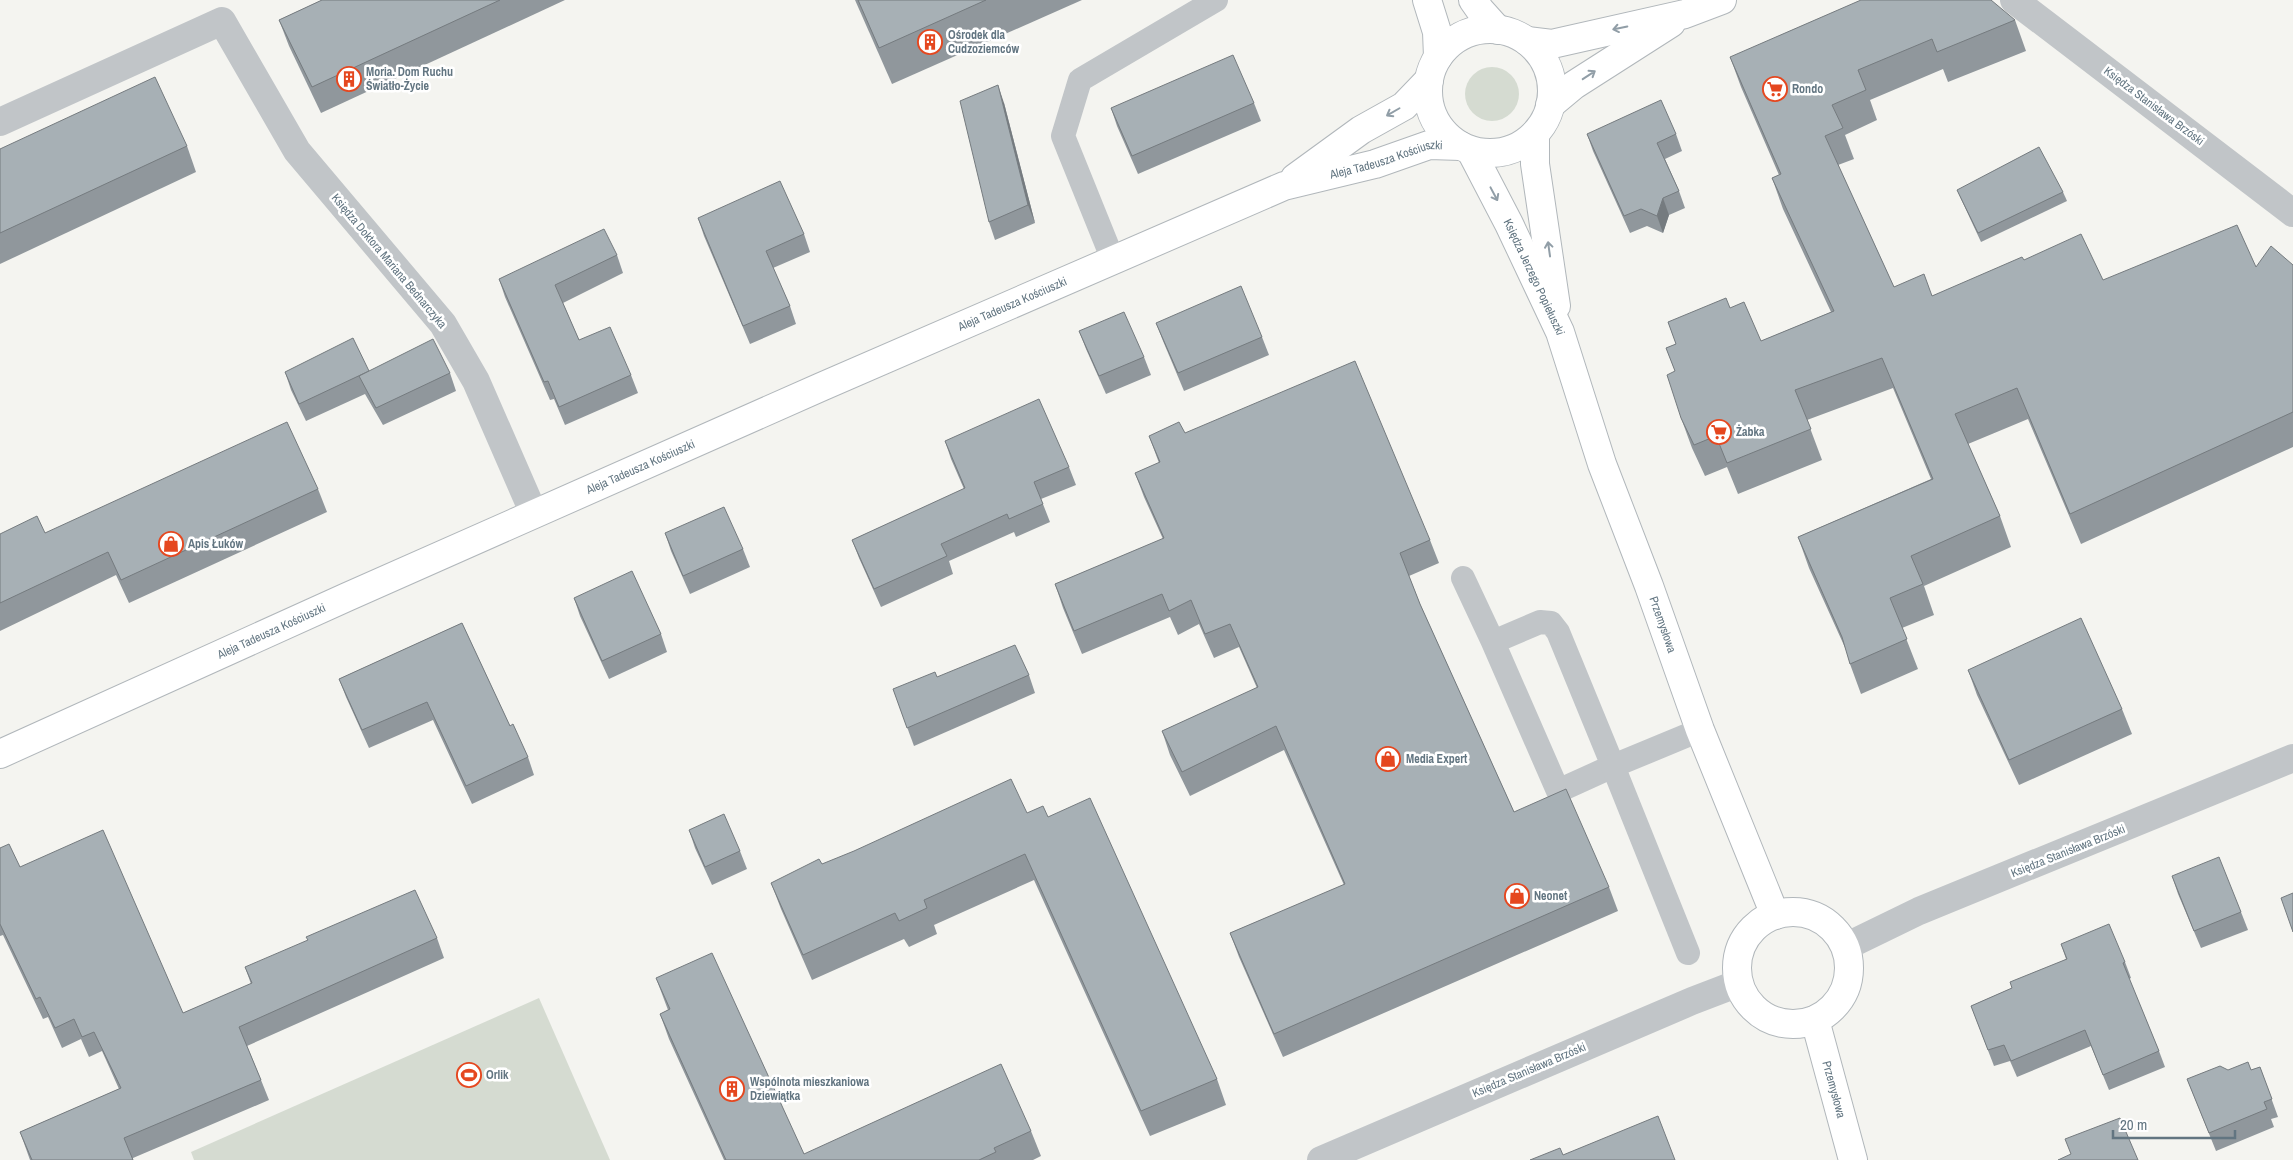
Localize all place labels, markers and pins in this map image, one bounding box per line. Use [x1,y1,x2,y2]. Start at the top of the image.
place label: Ośrodek dla Cudzoziemców [948,27,1019,57]
building icon: Ośrodek dla Cudzoziemców [917,29,943,55]
place label: Moria. Dom Ruchu Światło-Życie [366,64,453,94]
building icon: Moria. Dom Ruchu Światło-Życie [336,66,362,92]
supermarket icon: Rondo [1762,76,1788,102]
place label: Rondo [1792,81,1823,97]
supermarket icon: Żabka [1706,419,1732,445]
place label: Żabka [1736,424,1765,440]
shop icon: Apis Łuków [158,531,184,557]
place label: Apis Łuków [188,536,244,552]
shop icon: Media Expert [1375,746,1401,772]
place label: Media Expert [1406,751,1468,767]
shop icon: Neonet [1504,883,1530,909]
place label: Neonet [1534,888,1568,904]
sports icon: Orlik [456,1062,482,1088]
place label: Orlik [486,1067,509,1083]
place label: Wspólnota mieszkaniowa Dziewiątka [750,1074,870,1104]
building icon: Wspólnota mieszkaniowa Dziewiątka [719,1076,745,1102]

